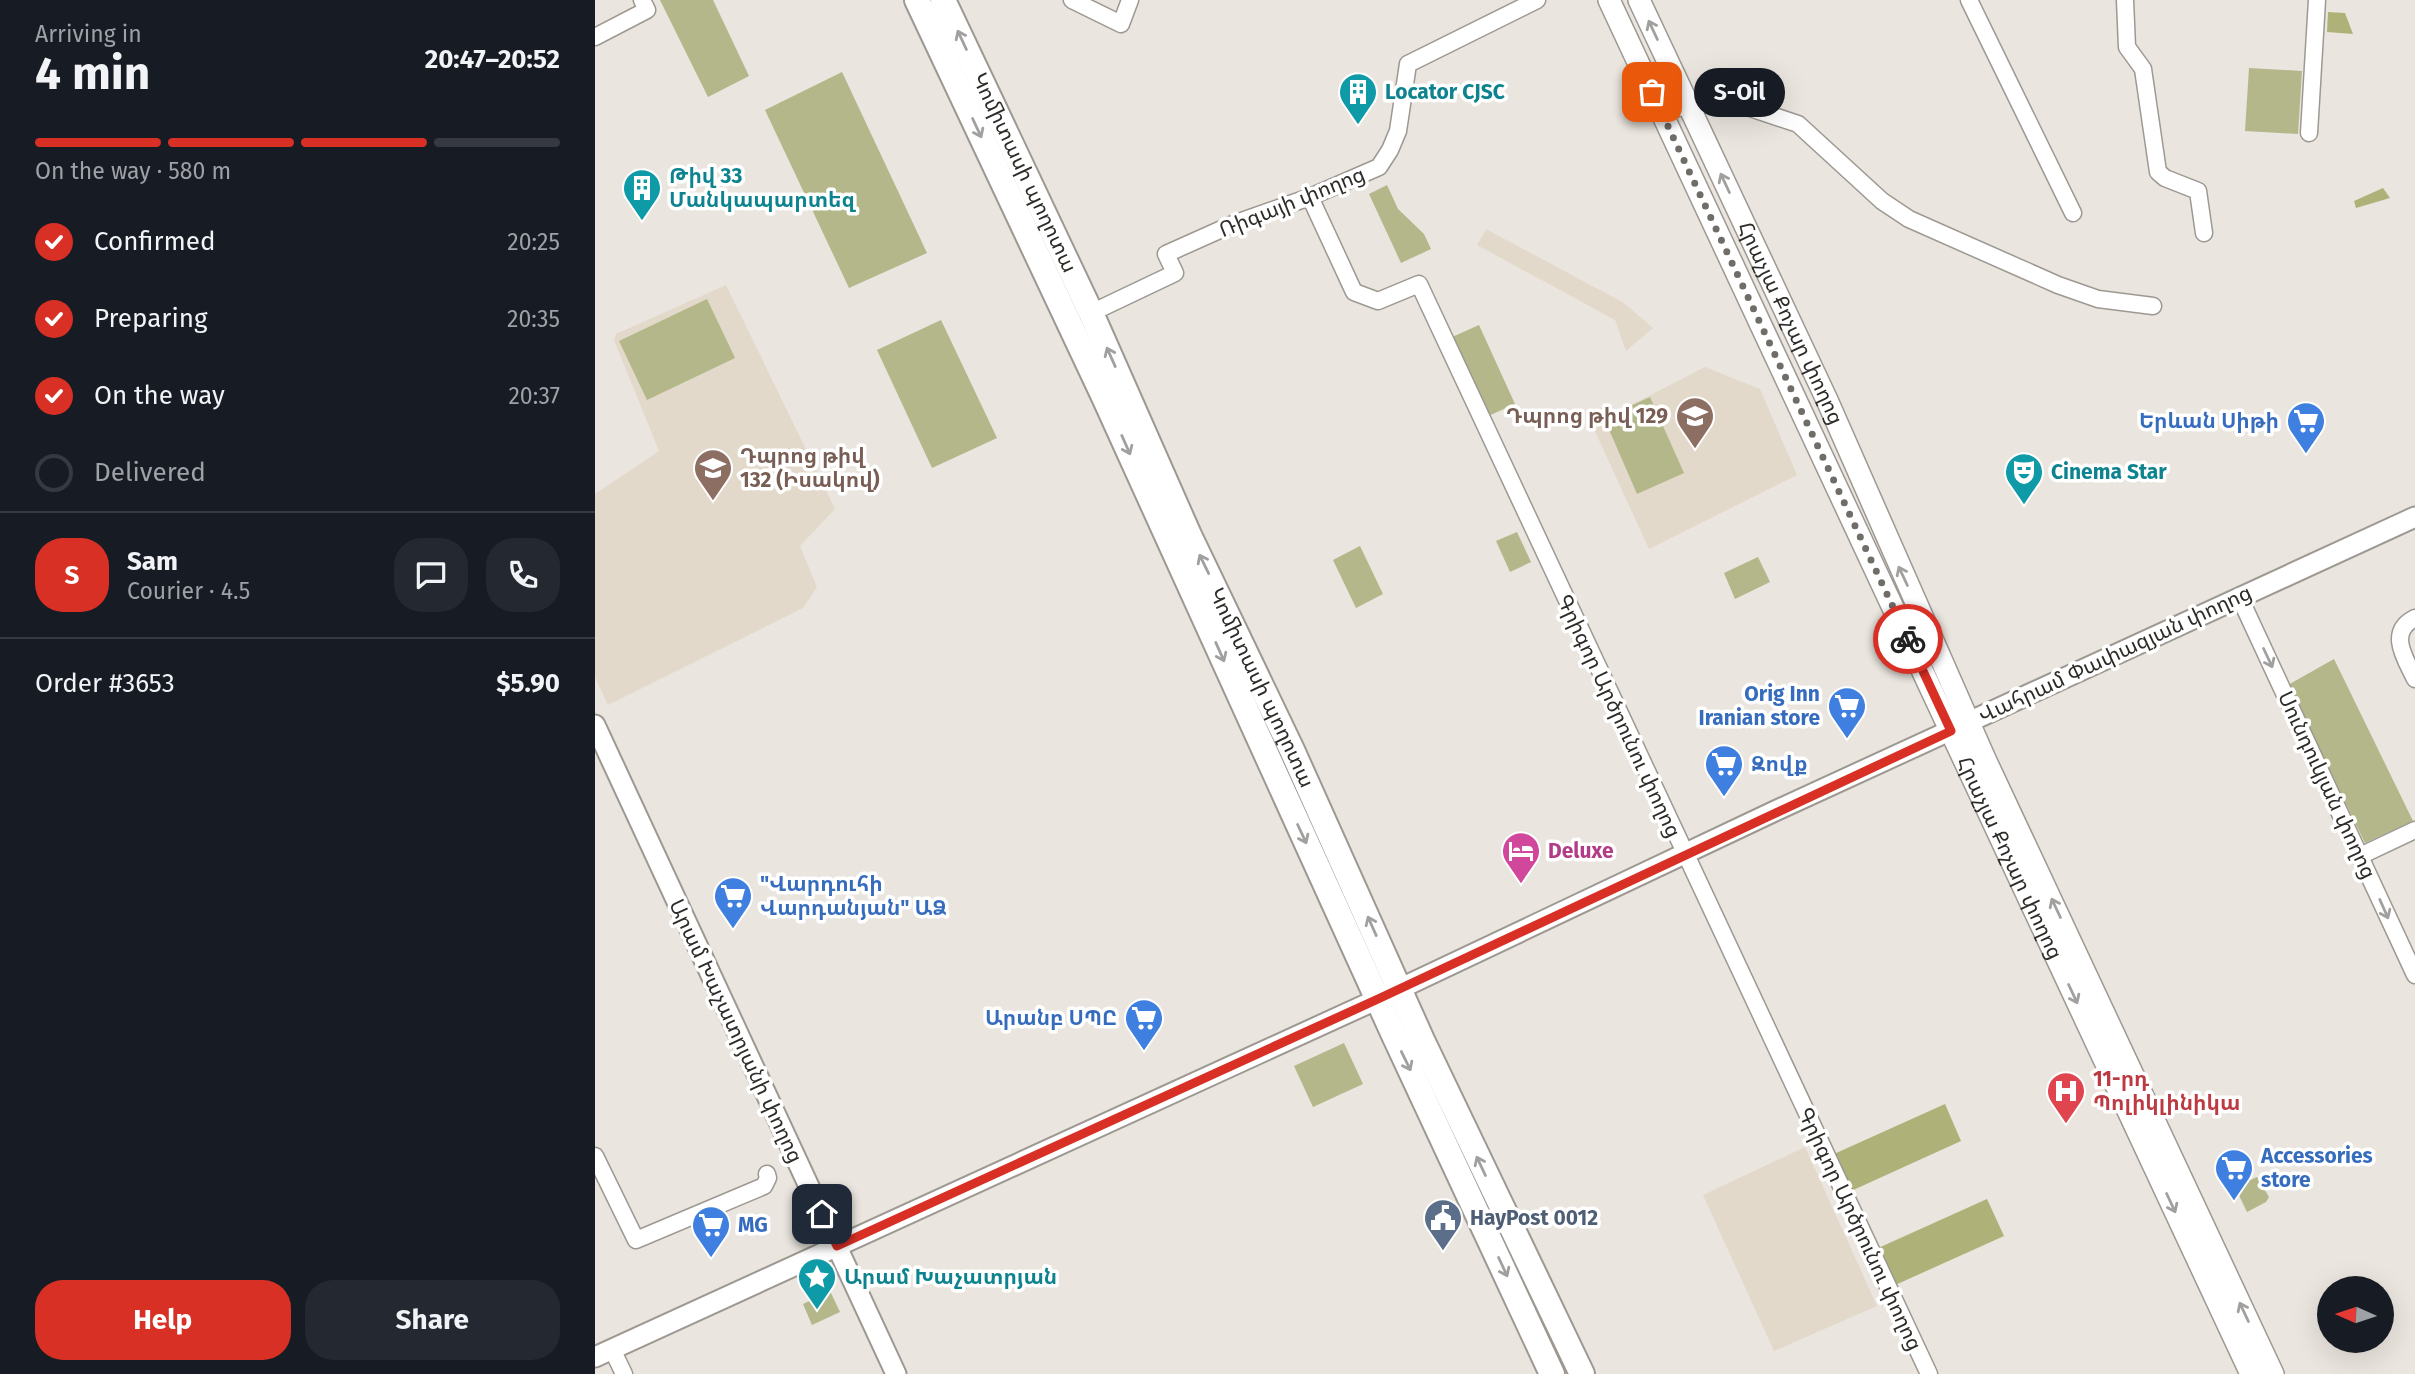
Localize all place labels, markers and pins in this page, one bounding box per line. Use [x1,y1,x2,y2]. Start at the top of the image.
pin [1622,62,1682,122]
callout: S-Oil [1694,68,1785,116]
building icon: Locator CJSC [1337,71,1379,126]
place label: Locator CJSC [1385,79,1505,105]
place label: Թիվ 33 Մանկապարտեզ [669,163,857,213]
building icon: Թիվ 33 Մանկապարտեզ [621,167,663,222]
school or university icon: Դպրոց թիվ 129 [1674,395,1716,450]
supermarket icon: Երևան Սիթի [2285,400,2327,455]
place label: Դպրոց թիվ 129 [1506,403,1668,429]
place label: Երևան Սիթի [2139,408,2279,434]
place label: Դպրոց թիվ 132 (Իսակով) [740,443,880,493]
school or university icon: Դպրոց թիվ 132 (Իսակով) [692,447,734,502]
theatre icon: Cinema Star [2003,451,2045,506]
place label: Cinema Star [2051,459,2167,485]
place label: Orig Inn Iranian store [1698,681,1820,731]
supermarket icon: Orig Inn Iranian store [1826,685,1868,740]
supermarket icon: Զովք [1703,743,1745,798]
place label: Զովք [1751,751,1807,777]
hotel icon: Deluxe [1500,830,1542,885]
place label: Deluxe [1548,838,1614,864]
place label: "Վարդուհի Վարդանյան" ԱՁ [760,871,946,921]
supermarket icon: "Վարդուհի Վարդանյան" ԱՁ [712,875,754,930]
supermarket icon: Արանբ ՍՊԸ [1123,997,1165,1052]
place label: Արանբ ՍՊԸ [985,1005,1117,1031]
place label: 11-րդ Պոլիկլինիկա [2093,1066,2240,1116]
hospital icon: 11-րդ Պոլիկլինիկա [2045,1070,2087,1125]
place label: Accessories store [2260,1143,2373,1193]
supermarket icon: Accessories store [2213,1147,2255,1202]
pin [792,1184,852,1244]
public building icon: HayPost 0012 [1422,1197,1464,1252]
supermarket icon: MG [690,1204,732,1259]
place label: HayPost 0012 [1470,1205,1598,1231]
place label: MG [738,1212,768,1238]
place icon: Արամ Խաչատրյան [796,1256,838,1311]
place label: Արամ Խաչատրյան [844,1264,1057,1290]

